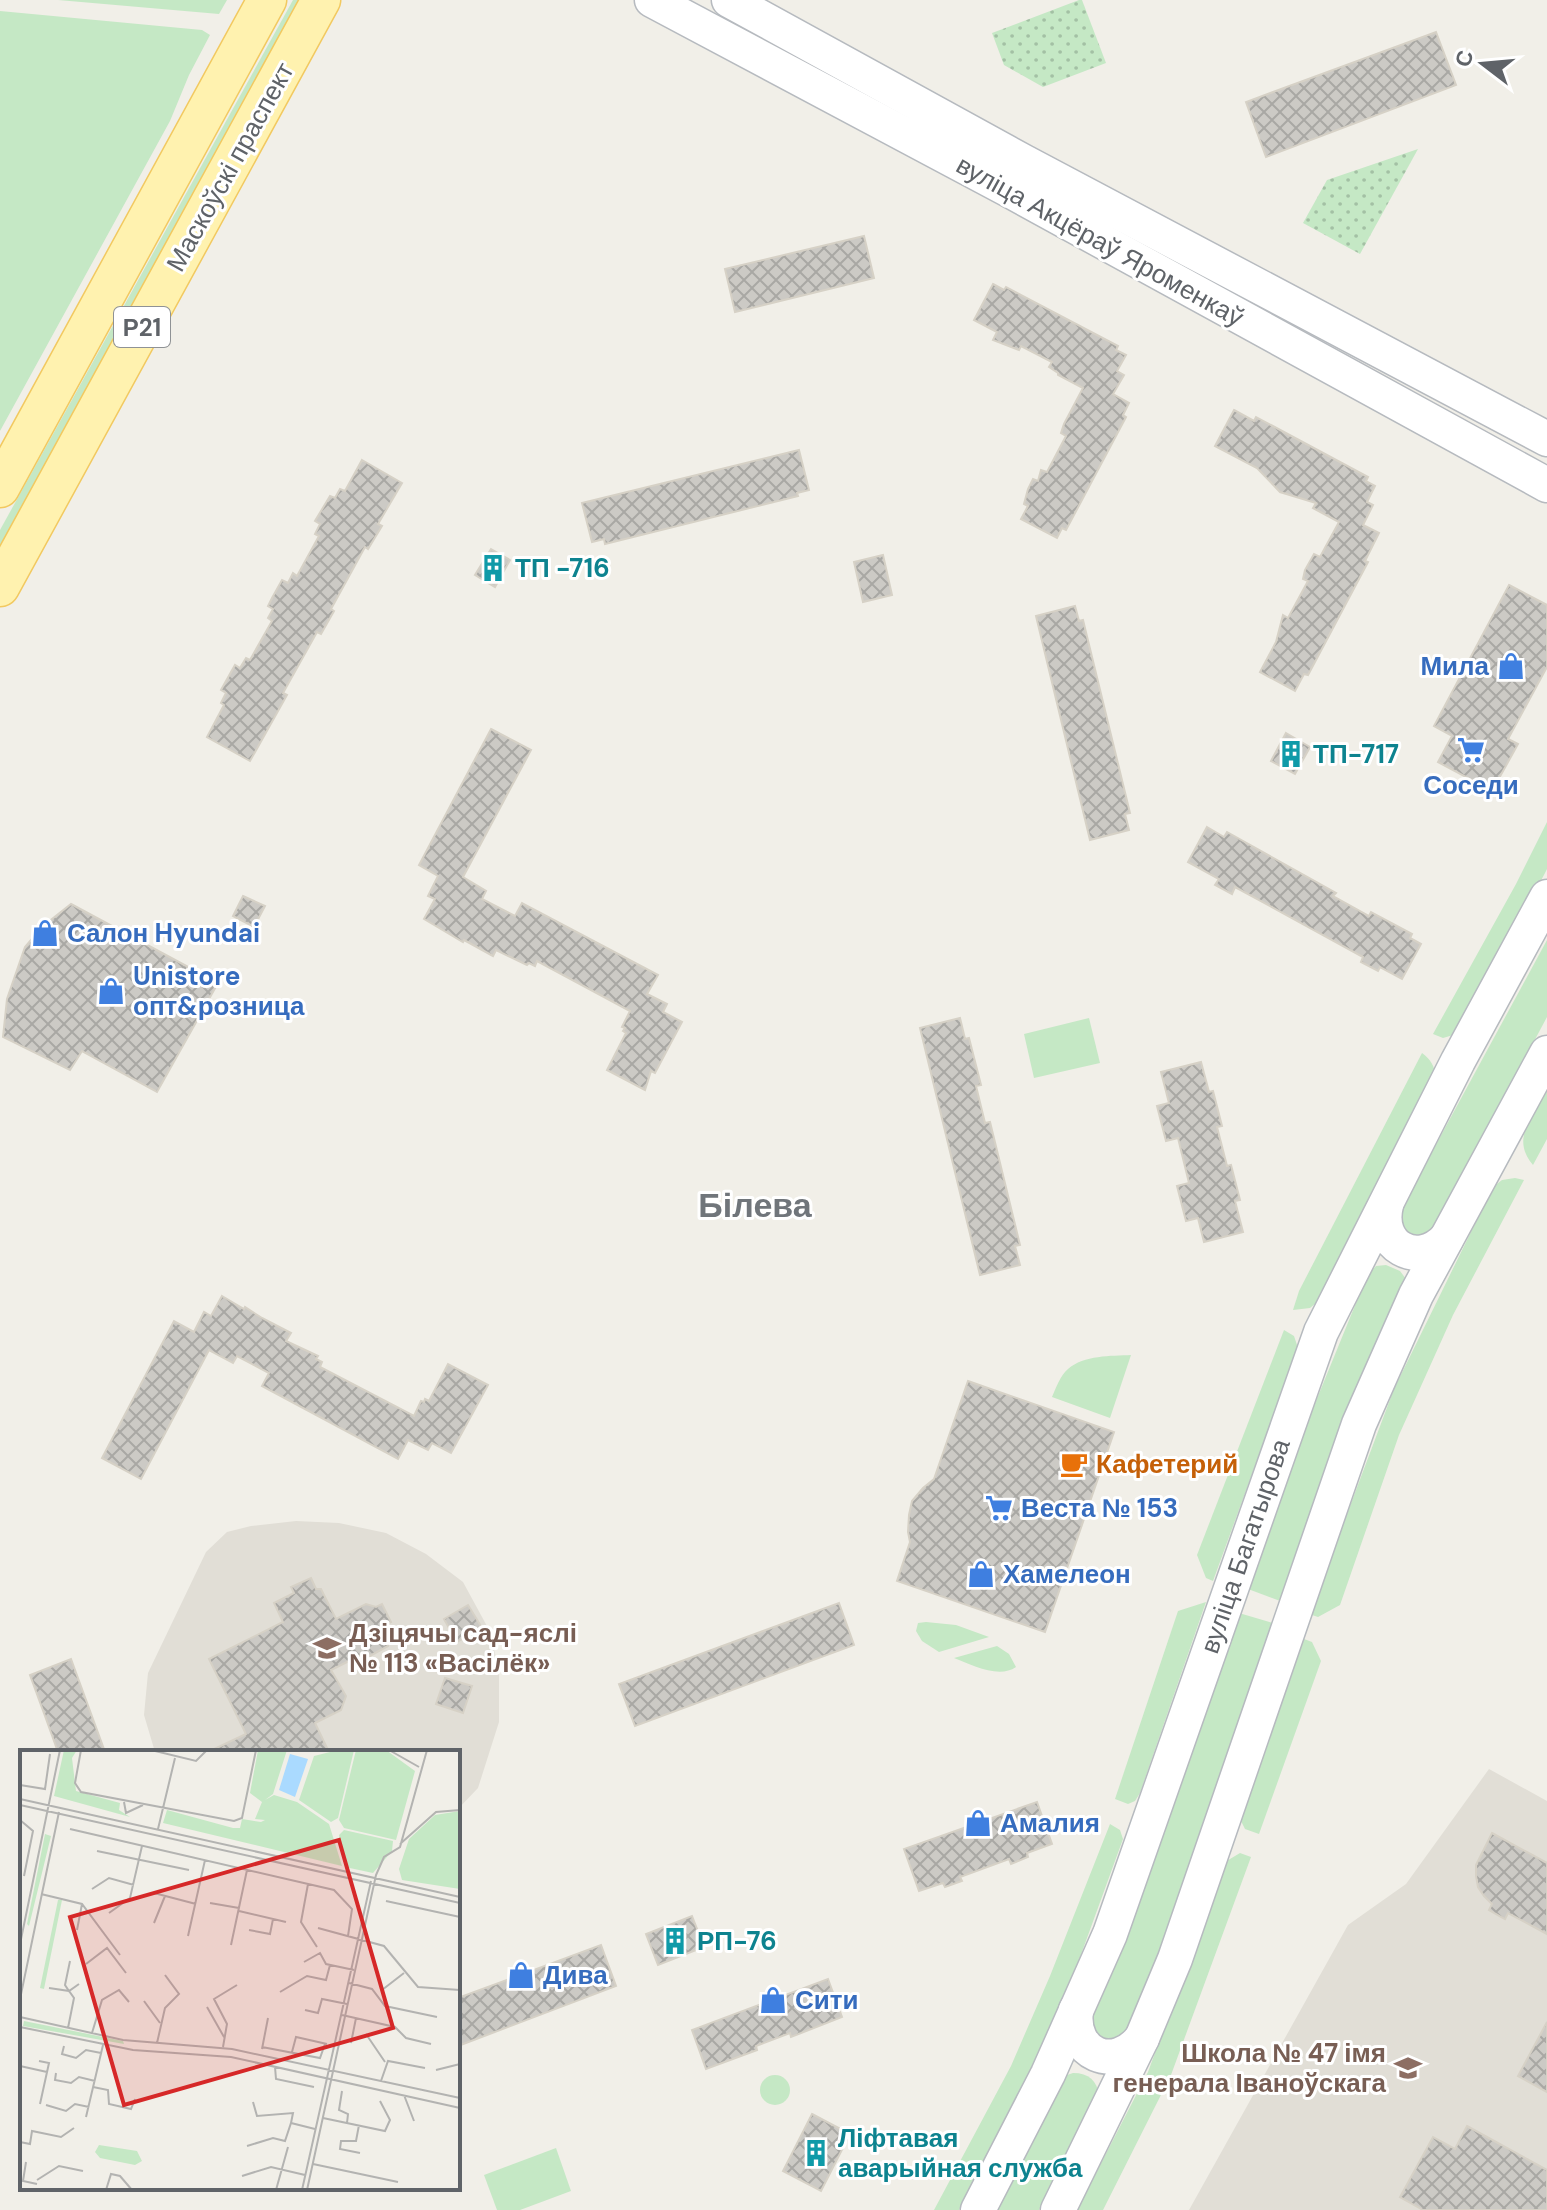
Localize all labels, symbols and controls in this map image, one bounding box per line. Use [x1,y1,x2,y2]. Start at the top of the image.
north arrow [1443,24,1523,104]
text: С [1448,47,1480,70]
street label: Маскоўскі праспект [158,56,302,277]
street label: вуліца Акцёраў Яроменкаў [950,148,1250,334]
road number: Р21 [114,307,170,347]
place label: ТП -716 [515,551,610,585]
building icon: ТП -716 [478,553,508,583]
place label: Мила [1420,649,1490,683]
shop icon: Мила [1496,651,1526,681]
supermarket icon: Соседи [1456,735,1486,765]
place label: ТП-717 [1313,737,1399,771]
building icon: ТП-717 [1276,739,1306,769]
place label: Соседи [1423,768,1519,802]
place label: Салон Hyundai [67,916,260,950]
shop icon: Салон Hyundai [30,918,60,948]
place label: Unistore опт&розница [133,959,305,1023]
shop icon: Unistore опт&розница [96,976,126,1006]
district label: Білева [698,1183,813,1228]
street label: вуліца Багатырова [1192,1434,1298,1658]
place label: Кафетерий [1096,1447,1238,1481]
cafe icon: Кафетерий [1059,1449,1089,1479]
place label: Веста № 153 [1021,1491,1178,1525]
supermarket icon: Веста № 153 [984,1493,1014,1523]
place label: Хамелеон [1003,1557,1131,1591]
shop icon: Хамелеон [966,1559,996,1589]
place label: Дзіцячы сад-яслі № 113 «Васілёк» [349,1616,577,1680]
school or university icon: Дзіцячы сад-яслі № 113 «Васілёк» [312,1633,342,1663]
inset map [20,1750,460,2190]
place label: Амалия [1000,1806,1100,1840]
shop icon: Амалия [963,1808,993,1838]
place label: РП-76 [697,1924,777,1958]
building icon: РП-76 [660,1926,690,1956]
place label: Дива [543,1958,608,1992]
shop icon: Дива [506,1960,536,1990]
place label: Сити [795,1983,858,2017]
shop icon: Сити [758,1985,788,2015]
place label: Школа № 47 імя генерала Іваноўскага [1113,2036,1387,2100]
school or university icon: Школа № 47 імя генерала Іваноўскага [1393,2053,1423,2083]
place label: Ліфтавая аварыйная служба [838,2121,1083,2185]
building icon: Ліфтавая аварыйная служба [801,2138,831,2168]

